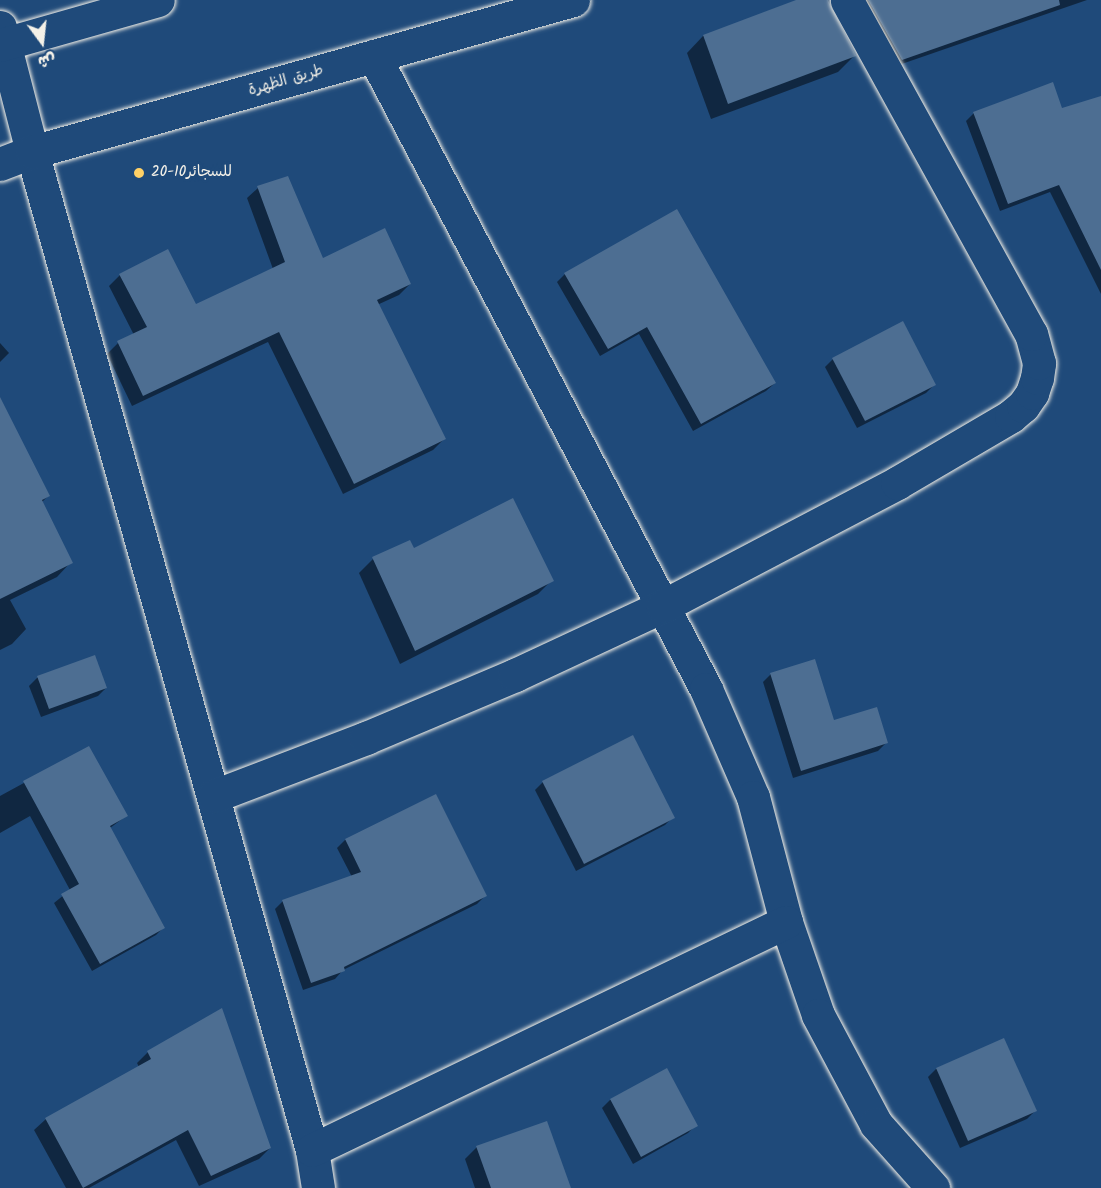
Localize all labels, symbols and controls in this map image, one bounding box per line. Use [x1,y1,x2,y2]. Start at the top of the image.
north arrow [12,12,72,72]
text: ش [35,46,59,74]
street label: طريق الظهرة [246,62,326,100]
place label: 20-10للسجائر [151,164,232,182]
marker: 20-10للسجائر [132,166,146,180]

